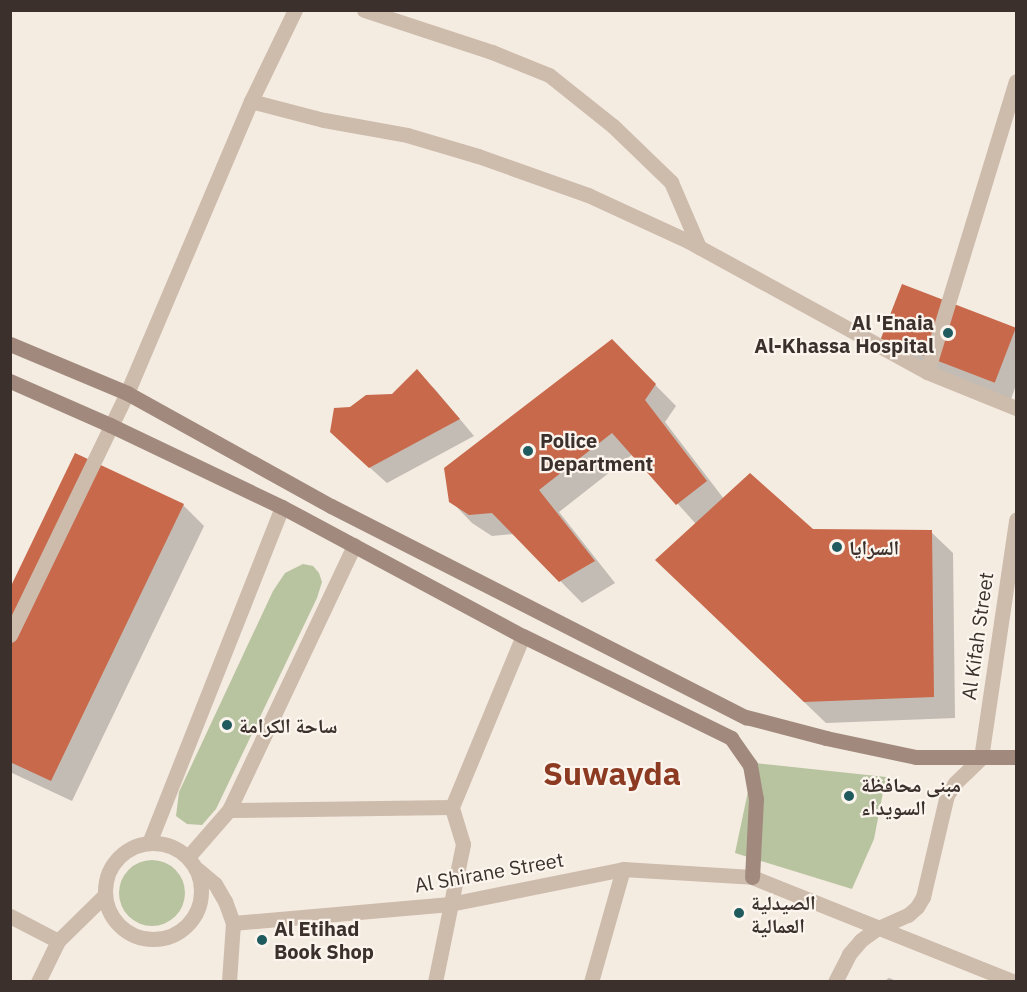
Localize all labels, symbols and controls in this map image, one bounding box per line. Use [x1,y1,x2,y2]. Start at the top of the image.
place label: Al 'Enaia Al-Khassa Hospital [754,310,934,357]
marker: Al 'Enaia Al-Khassa Hospital [939,324,957,342]
place label: Police Department [540,428,653,475]
marker: Police Department [521,444,535,458]
place label: السرايا [849,535,899,559]
marker: السرايا [830,540,844,554]
street label: Al Kifah Street [956,571,998,701]
place label: ساحة الكرامة [239,713,337,737]
marker: ساحة الكرامة [220,718,234,732]
district label: Suwayda [543,754,681,792]
place label: مبنى محافظة السويداء [861,772,961,819]
marker: مبنى محافظة السويداء [842,789,856,803]
street label: Al Shirane Street [413,847,565,897]
place label: الصيدلية العمالية [751,890,816,937]
marker: الصيدلية العمالية [732,906,746,920]
place label: Al Etihad Book Shop [274,916,374,963]
marker: Al Etihad Book Shop [255,933,269,947]

